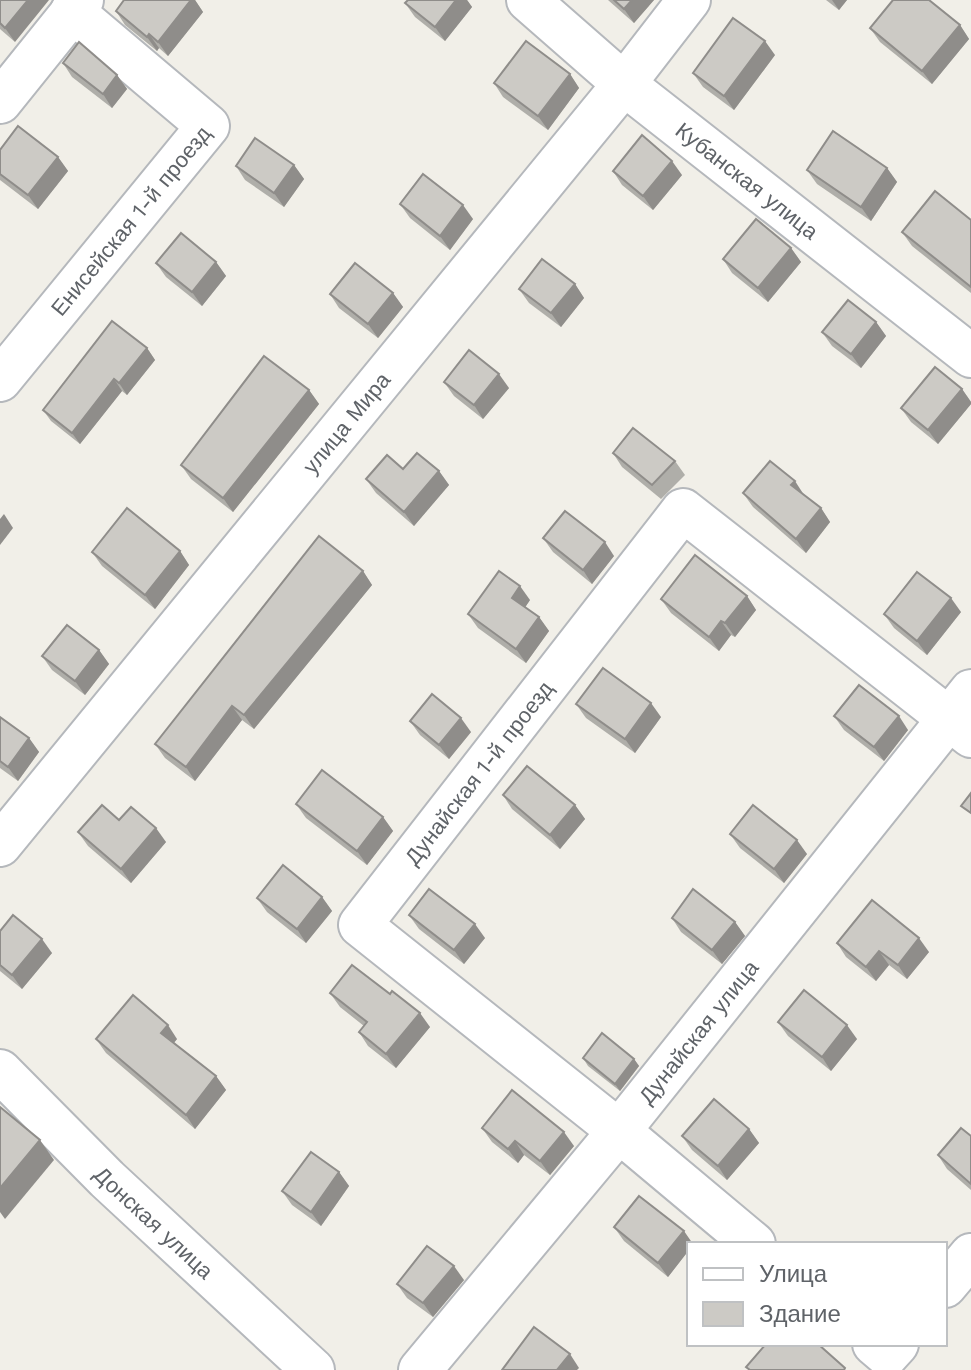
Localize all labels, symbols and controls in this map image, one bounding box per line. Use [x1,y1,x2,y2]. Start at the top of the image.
street label: Кубанская улица [671,117,824,244]
street label: Енисейская 1-й проезд [46,121,215,320]
street label: улица Мира [297,367,395,478]
street label: Дунайская 1-й проезд [399,676,558,869]
street label: Дунайская улица [633,955,764,1109]
street label: Донская улица [89,1161,219,1284]
legend [687,1242,947,1346]
text: Улица [759,1260,828,1288]
text: Здание [759,1300,841,1328]

